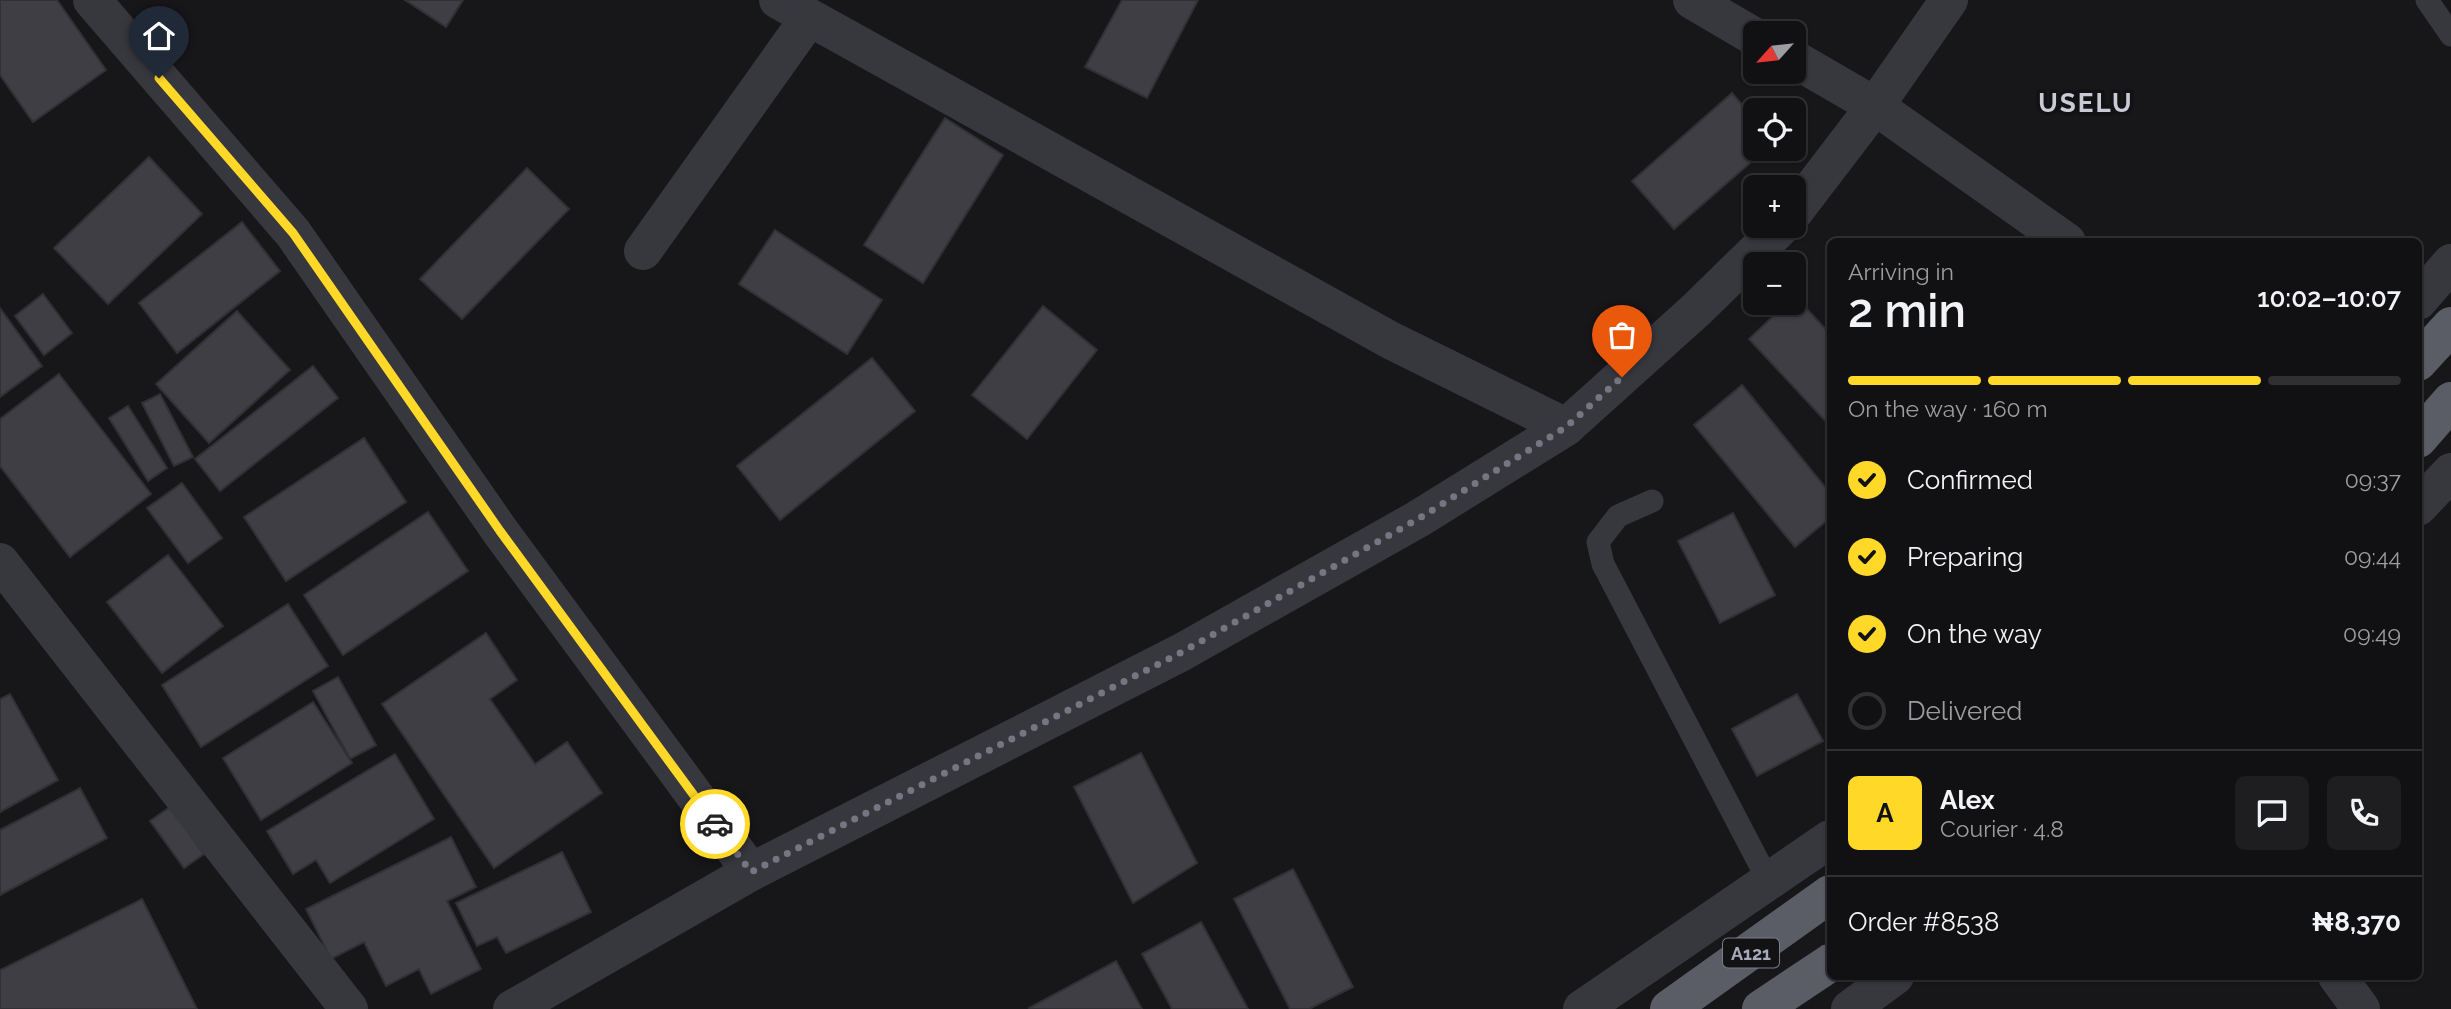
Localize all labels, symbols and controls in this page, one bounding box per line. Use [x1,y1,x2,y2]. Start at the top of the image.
pin [129,6,189,78]
icon: home [140,17,178,55]
north arrow [1743,21,1806,84]
map controls [1743,21,1806,315]
district label: USELU [2038,88,2134,118]
button: locate [1743,98,1806,161]
button: + [1743,175,1806,238]
button: − [1743,252,1806,315]
text: Arriving in [1848,258,1954,285]
text: 10:02–10:07 [2257,283,2401,313]
text: 2 min [1848,284,1966,338]
pin [1592,305,1652,377]
icon: bag [1603,316,1641,354]
text: On the way · 160 m [1848,395,2048,422]
icon: check [1848,461,1886,499]
text: Confirmed [1907,465,2033,495]
text: 09:37 [2345,466,2401,493]
icon: check [1848,538,1886,576]
text: Preparing [1907,542,2023,572]
text: 09:44 [2344,543,2401,570]
icon: check [1848,615,1886,653]
text: On the way [1907,619,2042,649]
text: 09:49 [2343,620,2401,647]
text: Delivered [1907,696,2022,726]
button: chat [2235,776,2309,850]
button: phone [2327,776,2401,850]
text: Alex [1940,785,1995,815]
courier [680,789,750,859]
text: A [1876,798,1894,828]
icon: car [696,805,734,843]
text: Courier · 4.8 [1940,815,2064,842]
text: Order #8538 [1848,907,1999,937]
text: ₦8,370 [2312,907,2401,937]
road number: A121 [1723,938,1779,968]

